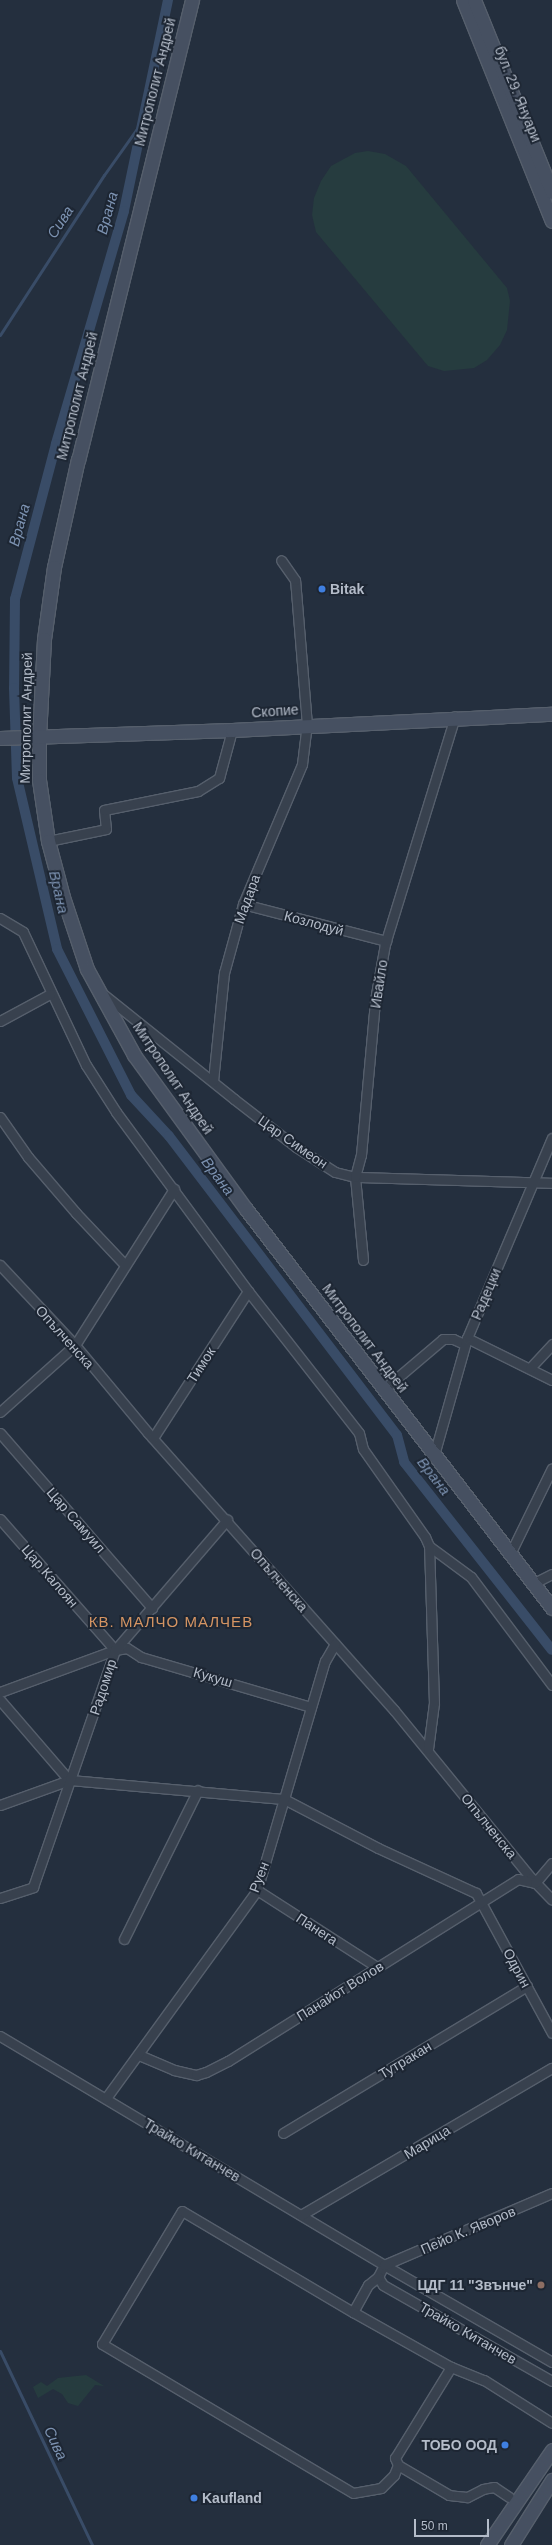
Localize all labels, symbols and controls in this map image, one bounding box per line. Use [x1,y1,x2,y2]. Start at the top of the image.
street label: Митрополит Андрей [131,16,179,148]
street label: бул. 29. Януари [491,44,545,144]
water label: Врана [93,190,121,236]
water label: Сива [43,202,77,242]
street label: Митрополит Андрей [53,330,101,462]
water label: Врана [5,502,33,548]
place label: Bitak [330,581,364,597]
marker: Bitak [317,584,327,594]
street label: Митрополит Андрей [16,652,36,784]
street label: Скопие [251,701,299,721]
water label: Врана [45,869,73,915]
street label: Мадара [230,872,264,926]
street label: Козлодуй [282,907,346,939]
street label: Ивайло [367,958,391,1010]
street label: Митрополит Андрей [129,1019,217,1137]
street label: Цар Симеон [255,1112,331,1172]
water label: Врана [198,1153,238,1199]
street label: Радецки [468,1266,504,1322]
street label: Митрополит Андрей [319,1280,411,1396]
street label: Опълченска [32,1302,98,1372]
street label: Тимок [183,1344,219,1386]
water label: Врана [414,1453,454,1499]
street label: Цар Самуил [43,1484,109,1556]
street label: Цар Калоян [18,1541,82,1611]
street label: Опълченска [247,1545,311,1615]
district label: КВ. МАЛЧО МАЛЧЕВ [89,1613,253,1631]
street label: Радомир [86,1657,120,1717]
street label: Кукуш [192,1663,234,1691]
street label: Опълченска [458,1790,520,1862]
street label: Руен [245,1859,273,1895]
street label: Панега [293,1909,341,1949]
street label: Одрин [500,1945,534,1991]
street label: Панайот Волов [293,1958,387,2024]
street label: Тутракан [376,2038,434,2082]
street label: Трайко Китанчев [141,2115,243,2185]
street label: Марица [401,2122,453,2162]
street label: Пейо К. Яворов [418,2202,518,2258]
place label: ЦДГ 11 "Звънче" [417,2277,533,2293]
marker: ЦДГ 11 "Звънче" [536,2280,546,2290]
street label: Трайко Китанчев [416,2298,520,2368]
water label: Сива [40,2423,72,2463]
place label: ТОБО ООД [421,2437,497,2453]
marker: ТОБО ООД [500,2440,510,2450]
place label: Kaufland [202,2490,262,2506]
marker: Kaufland [189,2493,199,2503]
scale bar [416,2511,491,2537]
text: 50 m [421,2519,448,2533]

